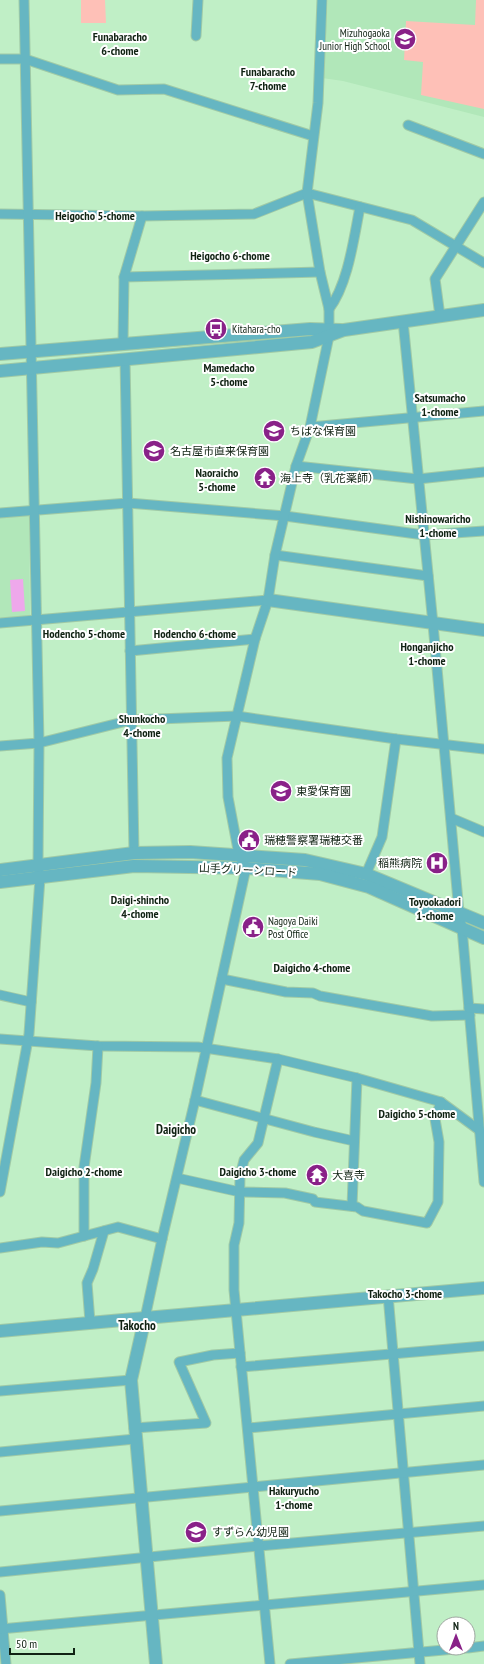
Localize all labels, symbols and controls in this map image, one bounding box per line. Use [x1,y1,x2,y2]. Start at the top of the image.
place label: Mizuhogaoka Junior High School [319,26,390,53]
school or university icon: Mizuhogaoka Junior High School [392,26,418,52]
district label: Funabaracho 6-chome [93,29,148,58]
district label: Funabaracho 7-chome [241,64,296,93]
district label: Heigocho 5-chome [55,208,135,223]
district label: Heigocho 6-chome [190,248,270,263]
bus stop icon: Kitahara-cho [203,316,229,342]
place label: Kitahara-cho [232,322,281,336]
district label: Mamedacho 5-chome [203,360,255,389]
district label: Satsumacho 1-chome [414,390,466,419]
school or university icon: ちばな保育園 [261,418,287,444]
place label: ちばな保育園 [290,424,356,438]
school or university icon: 名古屋市直来保育園 [141,438,167,464]
place label: 名古屋市直来保育園 [170,444,269,458]
district label: Naoraicho 5-chome [196,465,239,494]
temple icon: 海上寺（乳花薬師） [252,465,278,491]
place label: 海上寺（乳花薬師） [280,471,379,485]
district label: Nishinowaricho 1-chome [405,511,471,540]
district label: Hodencho 5-chome [43,626,125,641]
district label: Hodencho 6-chome [154,626,236,641]
district label: Honganjicho 1-chome [400,639,454,668]
district label: Shunkocho 4-chome [119,711,166,740]
school or university icon: 東愛保育園 [268,778,294,804]
place label: 東愛保育園 [296,784,351,798]
public building icon: 瑞穂警察署瑞穂交番 [236,827,262,853]
place label: 瑞穂警察署瑞穂交番 [264,833,363,847]
hospital icon: 稲熊病院 [424,850,450,876]
place label: 稲熊病院 [378,856,422,870]
street label: 山手グリーンロード [198,860,298,880]
district label: Daigi-shincho 4-chome [111,892,170,921]
district label: Toyookadori 1-chome [409,894,461,923]
public building icon: Nagoya Daiki Post Office [240,914,266,940]
place label: Nagoya Daiki Post Office [268,914,318,941]
district label: Daigicho 4-chome [274,960,350,975]
district label: Daigicho 5-chome [379,1106,455,1121]
district label: Daigicho [156,1121,196,1138]
temple icon: 大喜寺 [304,1162,330,1188]
district label: Daigicho 2-chome [46,1164,122,1179]
district label: Daigicho 3-chome [220,1164,296,1179]
place label: 大喜寺 [332,1168,365,1182]
district label: Takocho 3-chome [368,1286,442,1301]
district label: Takocho [118,1317,156,1334]
district label: Hakuryucho 1-chome [269,1483,320,1512]
school or university icon: すずらん幼児園 [183,1519,209,1545]
place label: すずらん幼児園 [212,1525,289,1539]
north arrow [436,1616,476,1656]
text: N [453,1619,459,1633]
scale bar [10,1630,74,1656]
text: 50 m [16,1636,37,1651]

